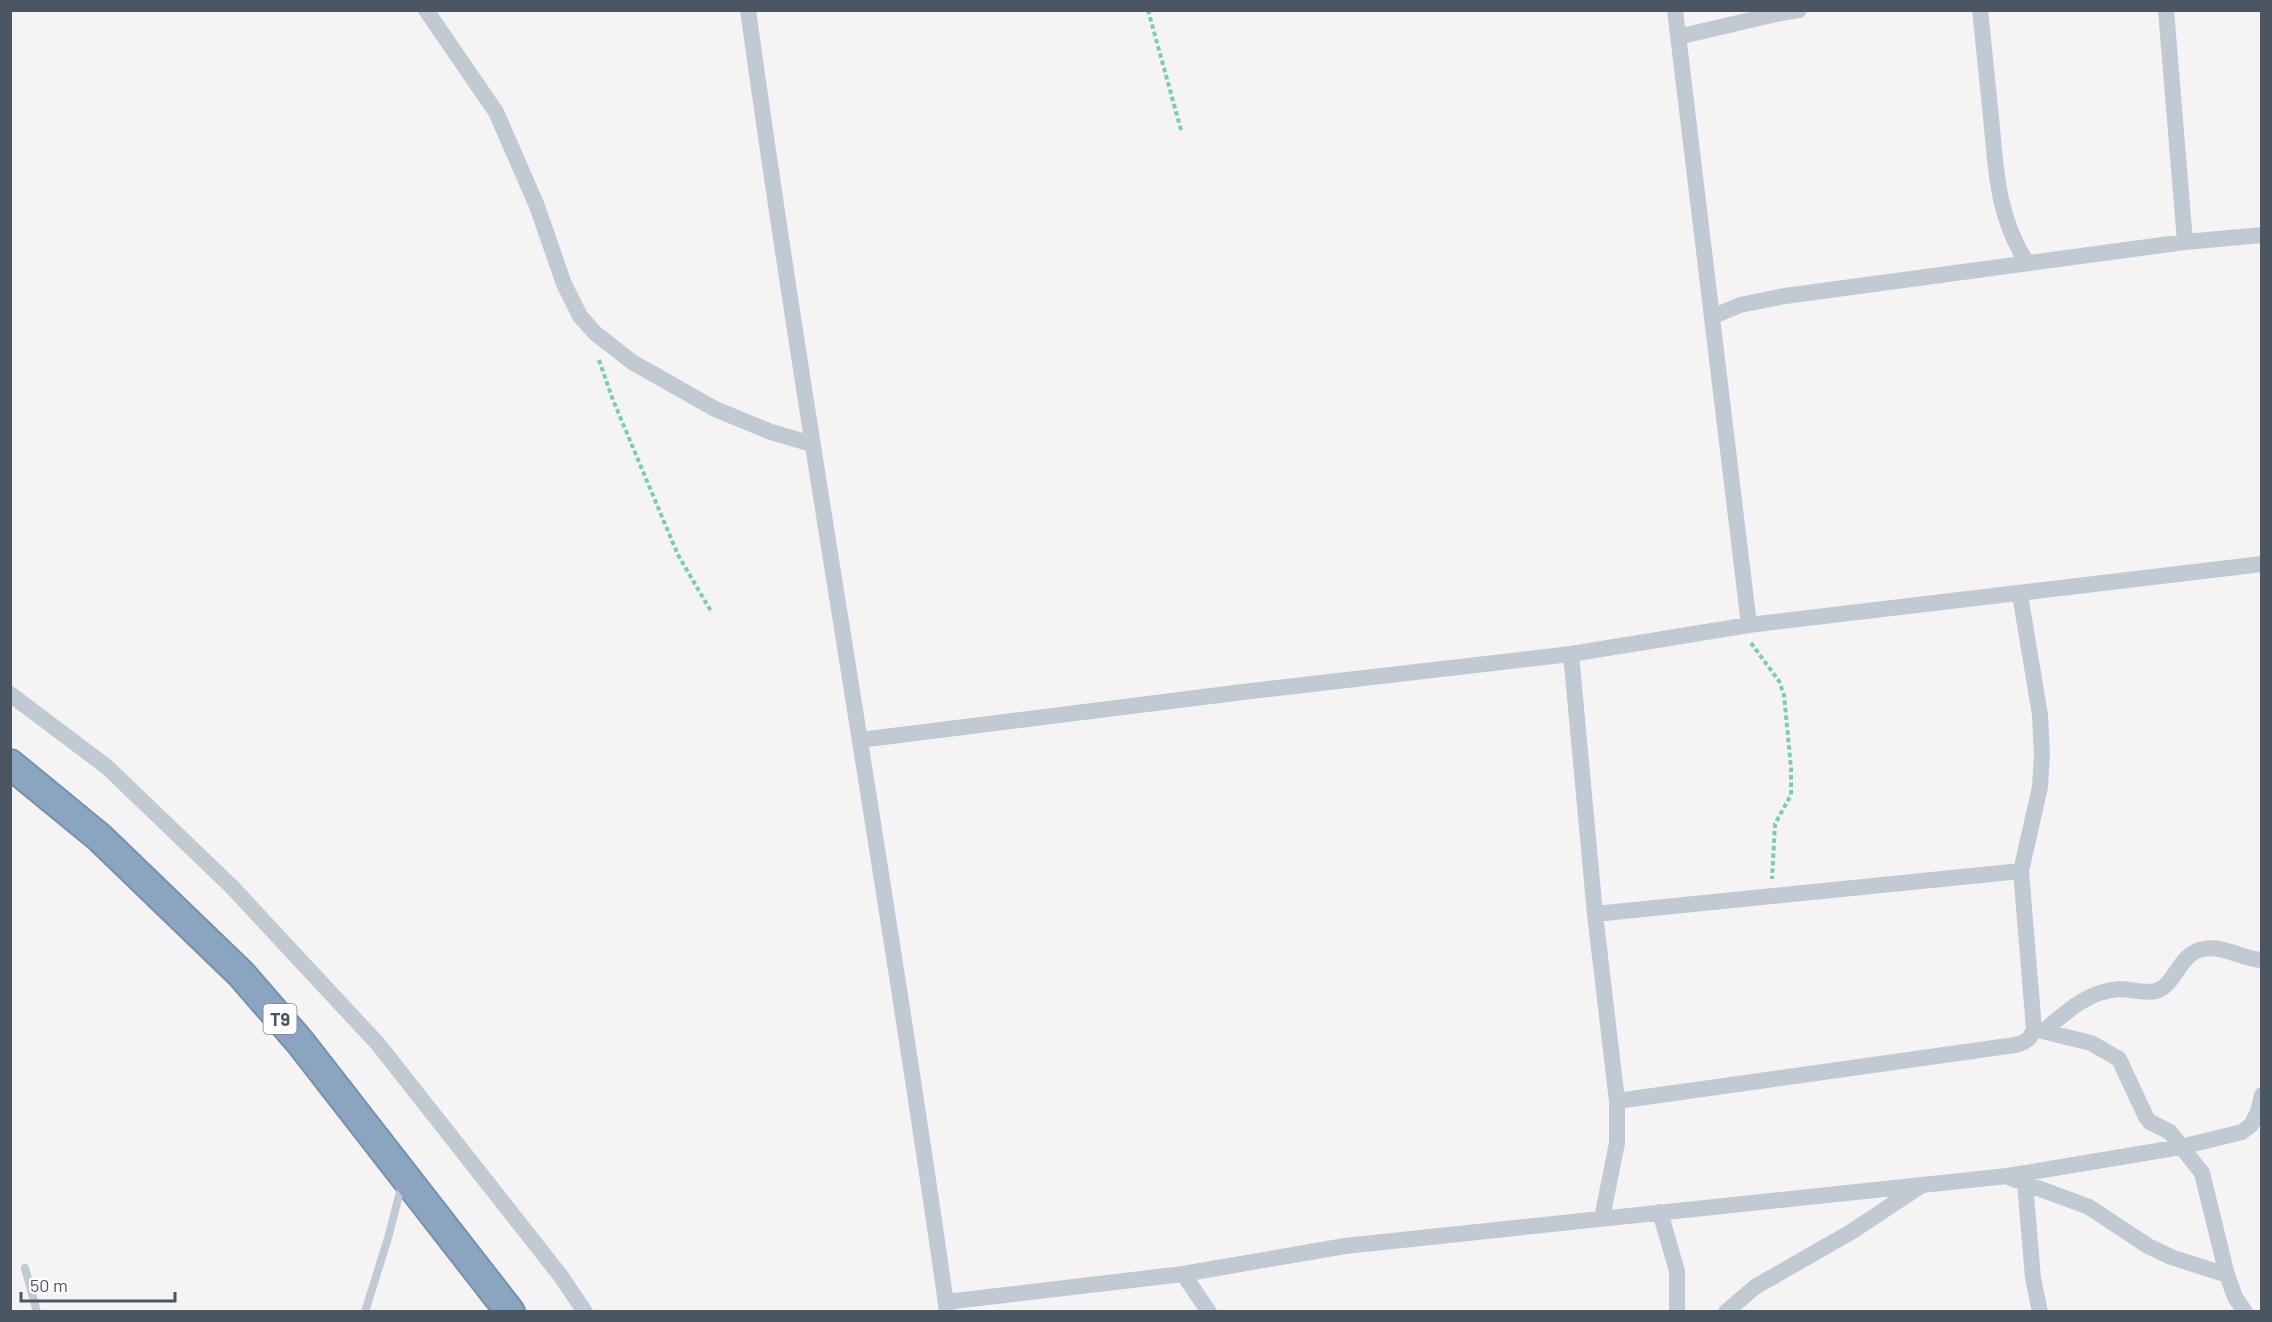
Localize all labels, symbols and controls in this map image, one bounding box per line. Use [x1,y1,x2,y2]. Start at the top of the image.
road number: T9 [264,1004,296,1034]
scale bar [21,1265,176,1303]
text: 50 m [30,1274,68,1296]

